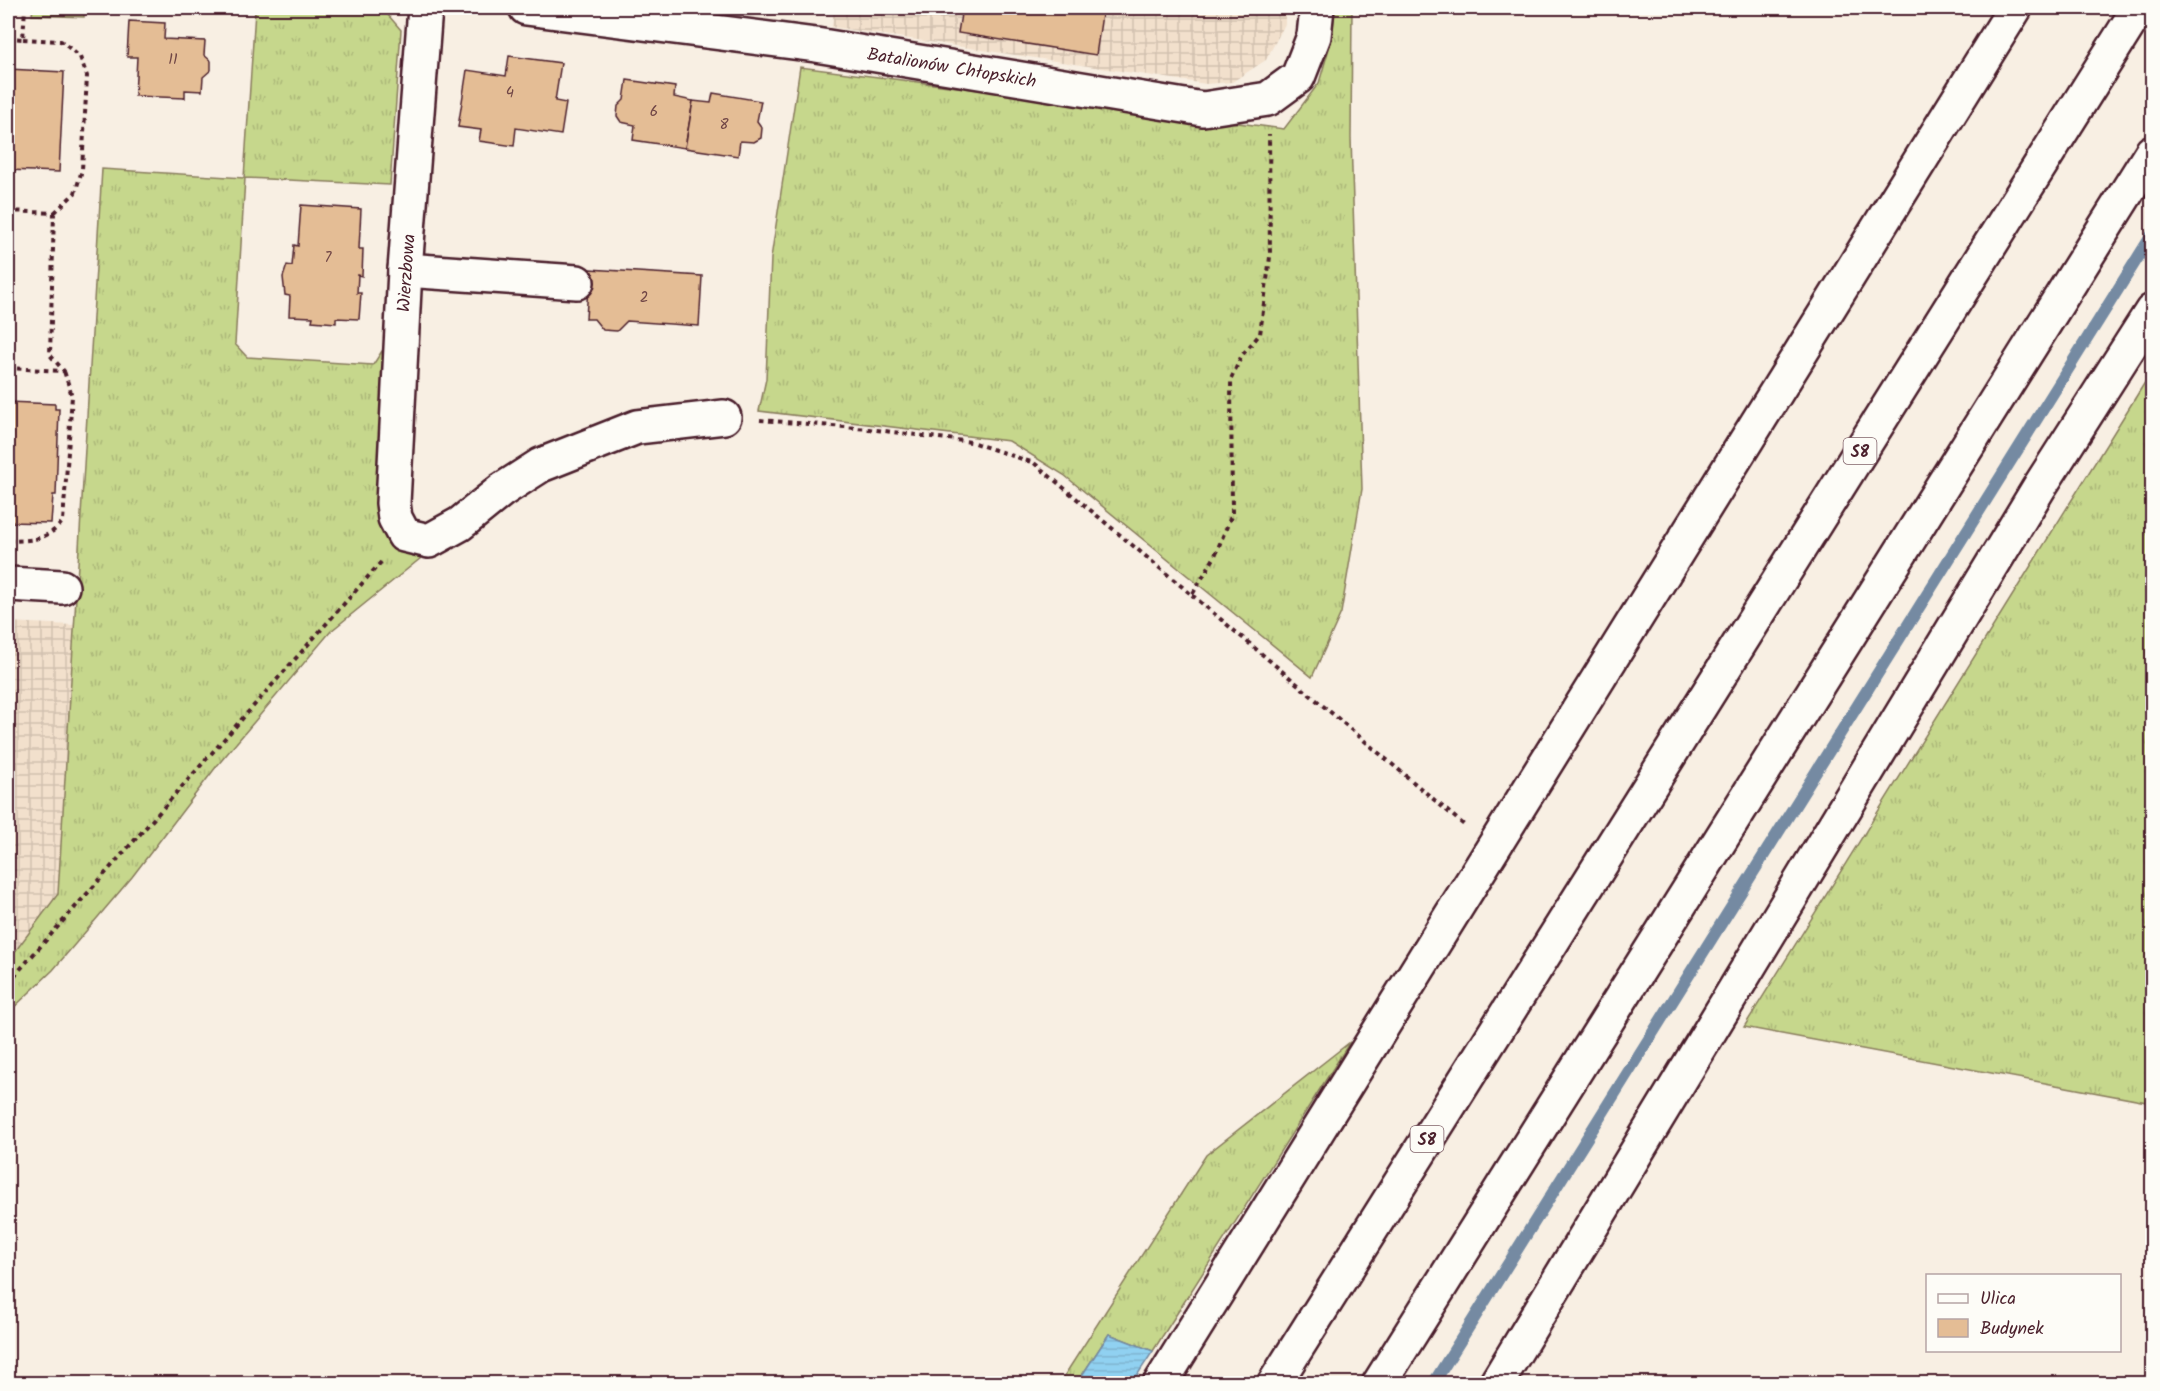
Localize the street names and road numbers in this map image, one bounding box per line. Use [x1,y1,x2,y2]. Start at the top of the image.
street label: Batalionów Chłopskich [865,41,1038,97]
street label: Wierzbowa [390,233,425,313]
road number: S8 [1844,438,1876,464]
road number: S8 [1410,1126,1444,1152]

